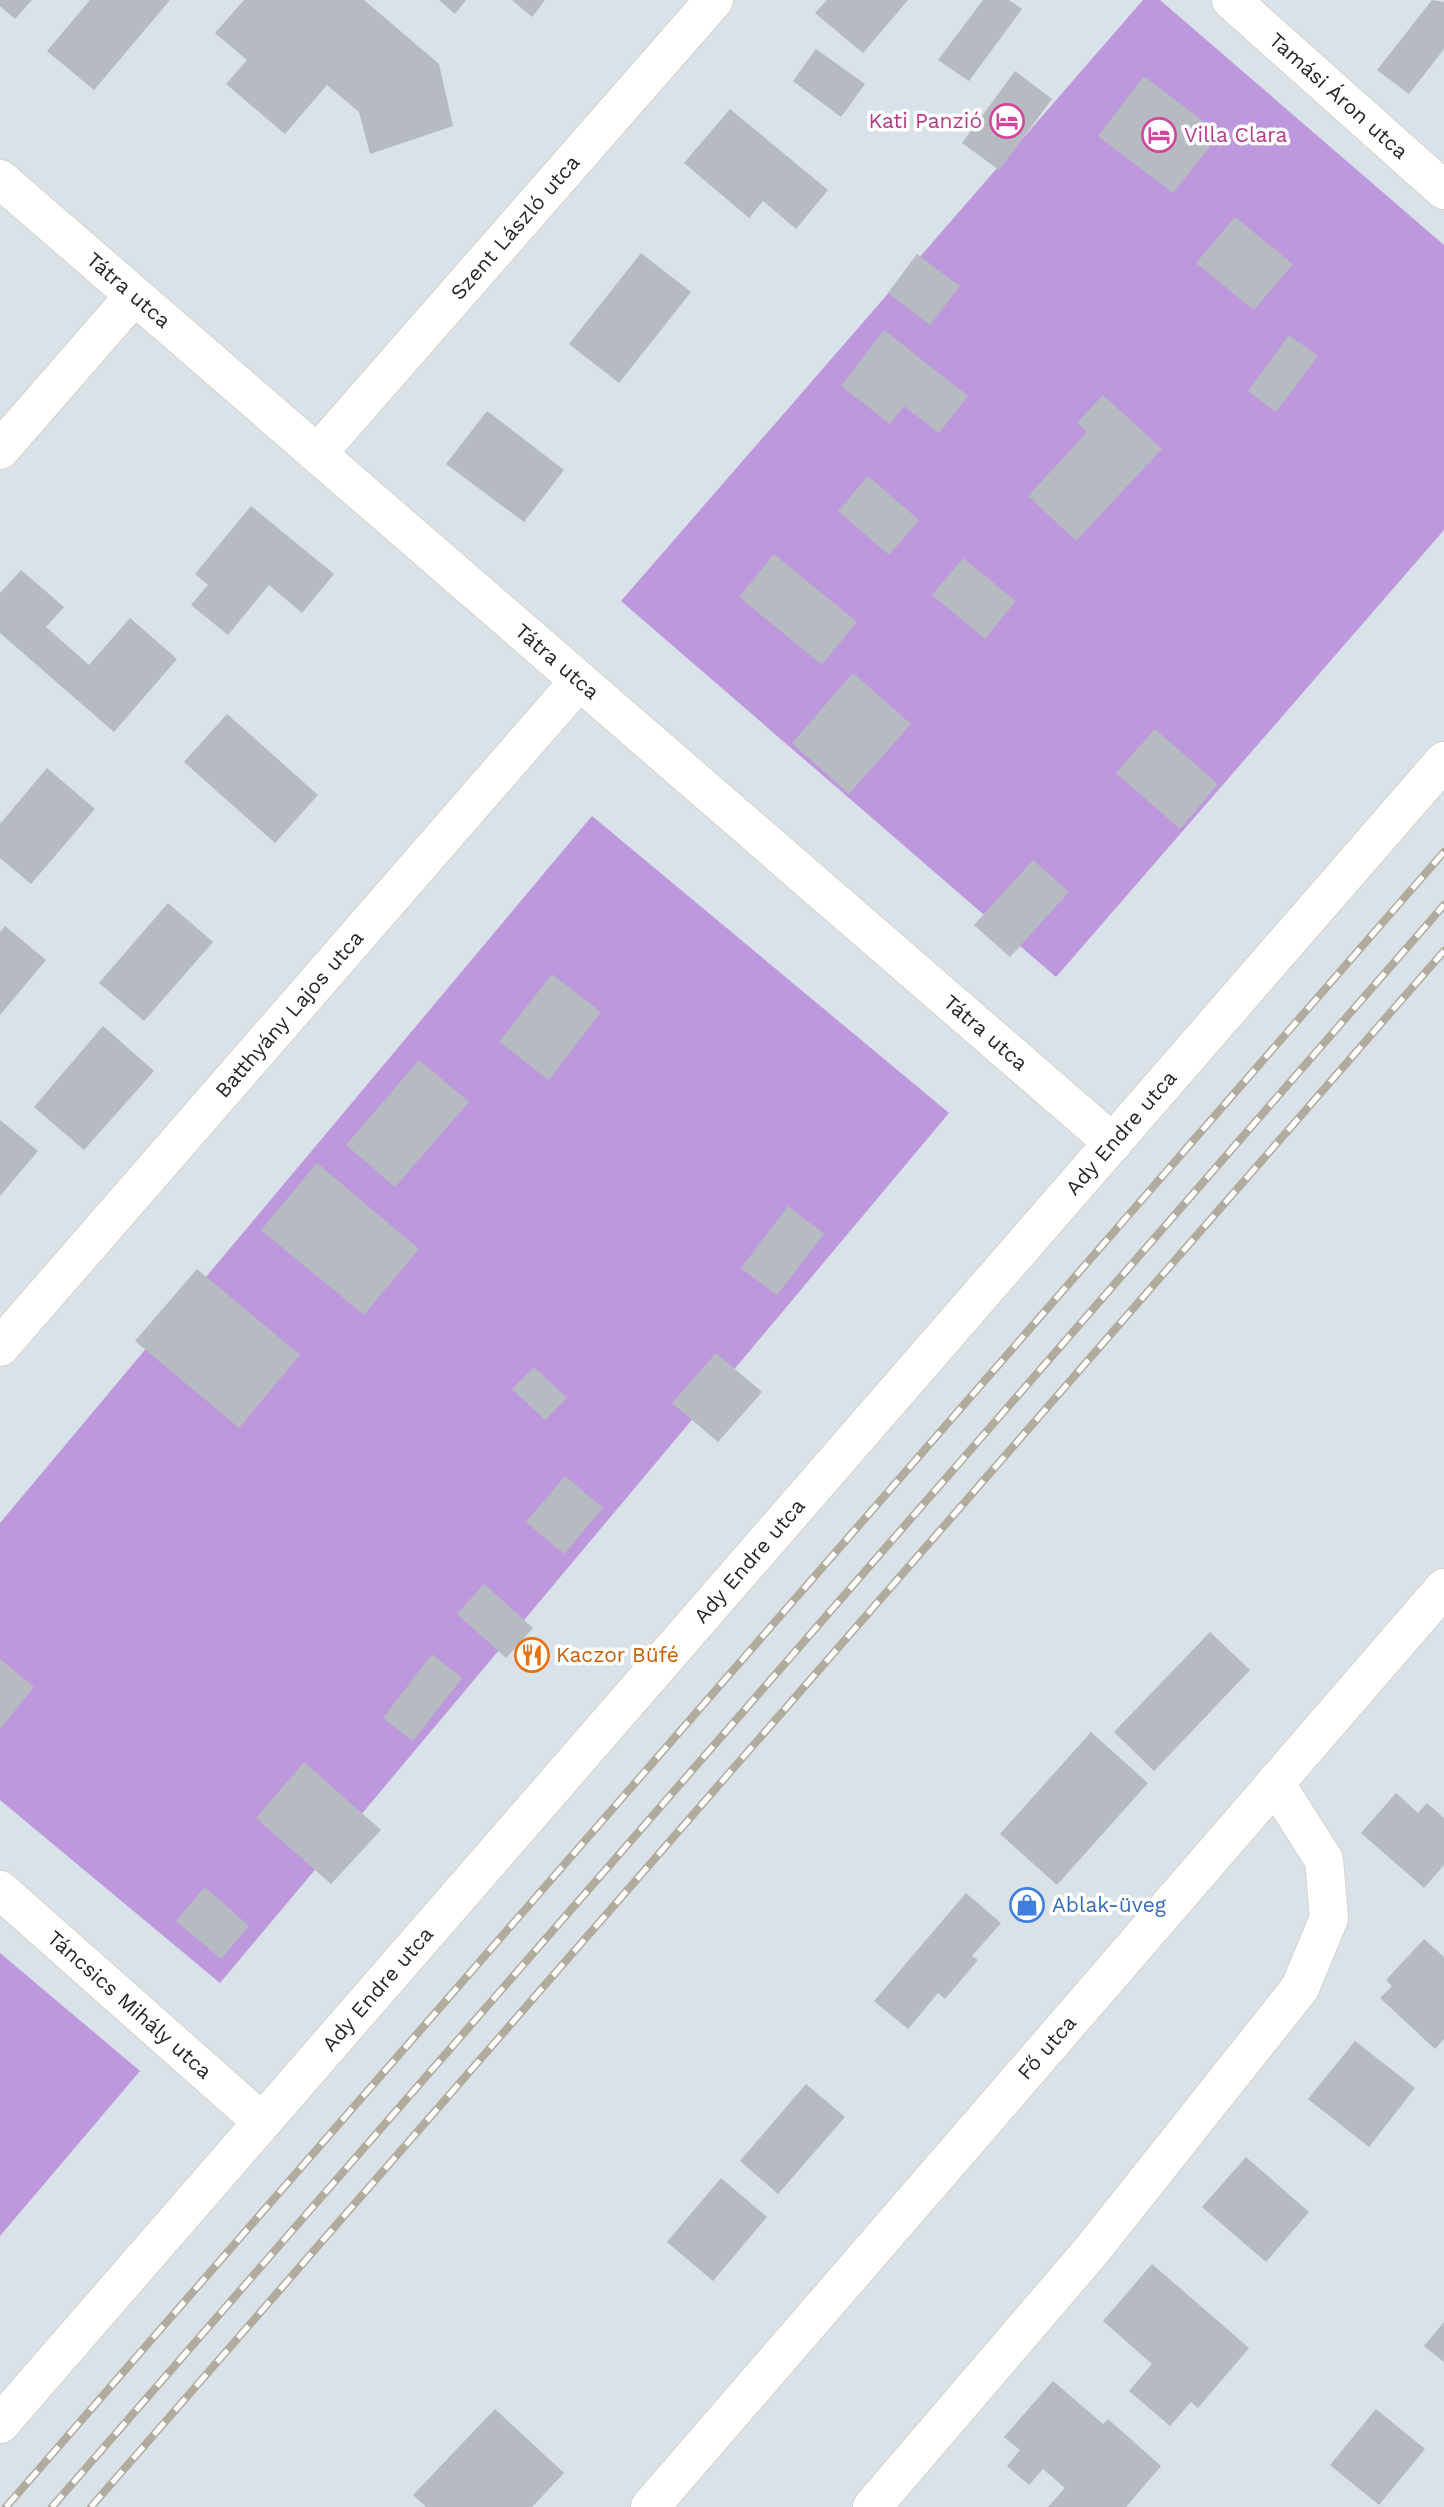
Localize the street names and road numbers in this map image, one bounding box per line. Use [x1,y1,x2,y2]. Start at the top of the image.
street label: Tamási Áron utca [1264,27,1414,164]
street label: Szent László utca [445,150,585,304]
street label: Tátra utca [82,247,176,333]
street label: Tátra utca [510,618,605,704]
street label: Batthyány Lajos utca [210,925,368,1103]
street label: Tátra utca [939,989,1033,1076]
street label: Ady Endre utca [1060,1065,1182,1200]
street label: Ady Endre utca [688,1493,810,1628]
street label: Ady Endre utca [316,1921,438,2056]
street label: Táncsics Mihály utca [43,1925,217,2084]
street label: Fő utca [1012,2010,1081,2085]

